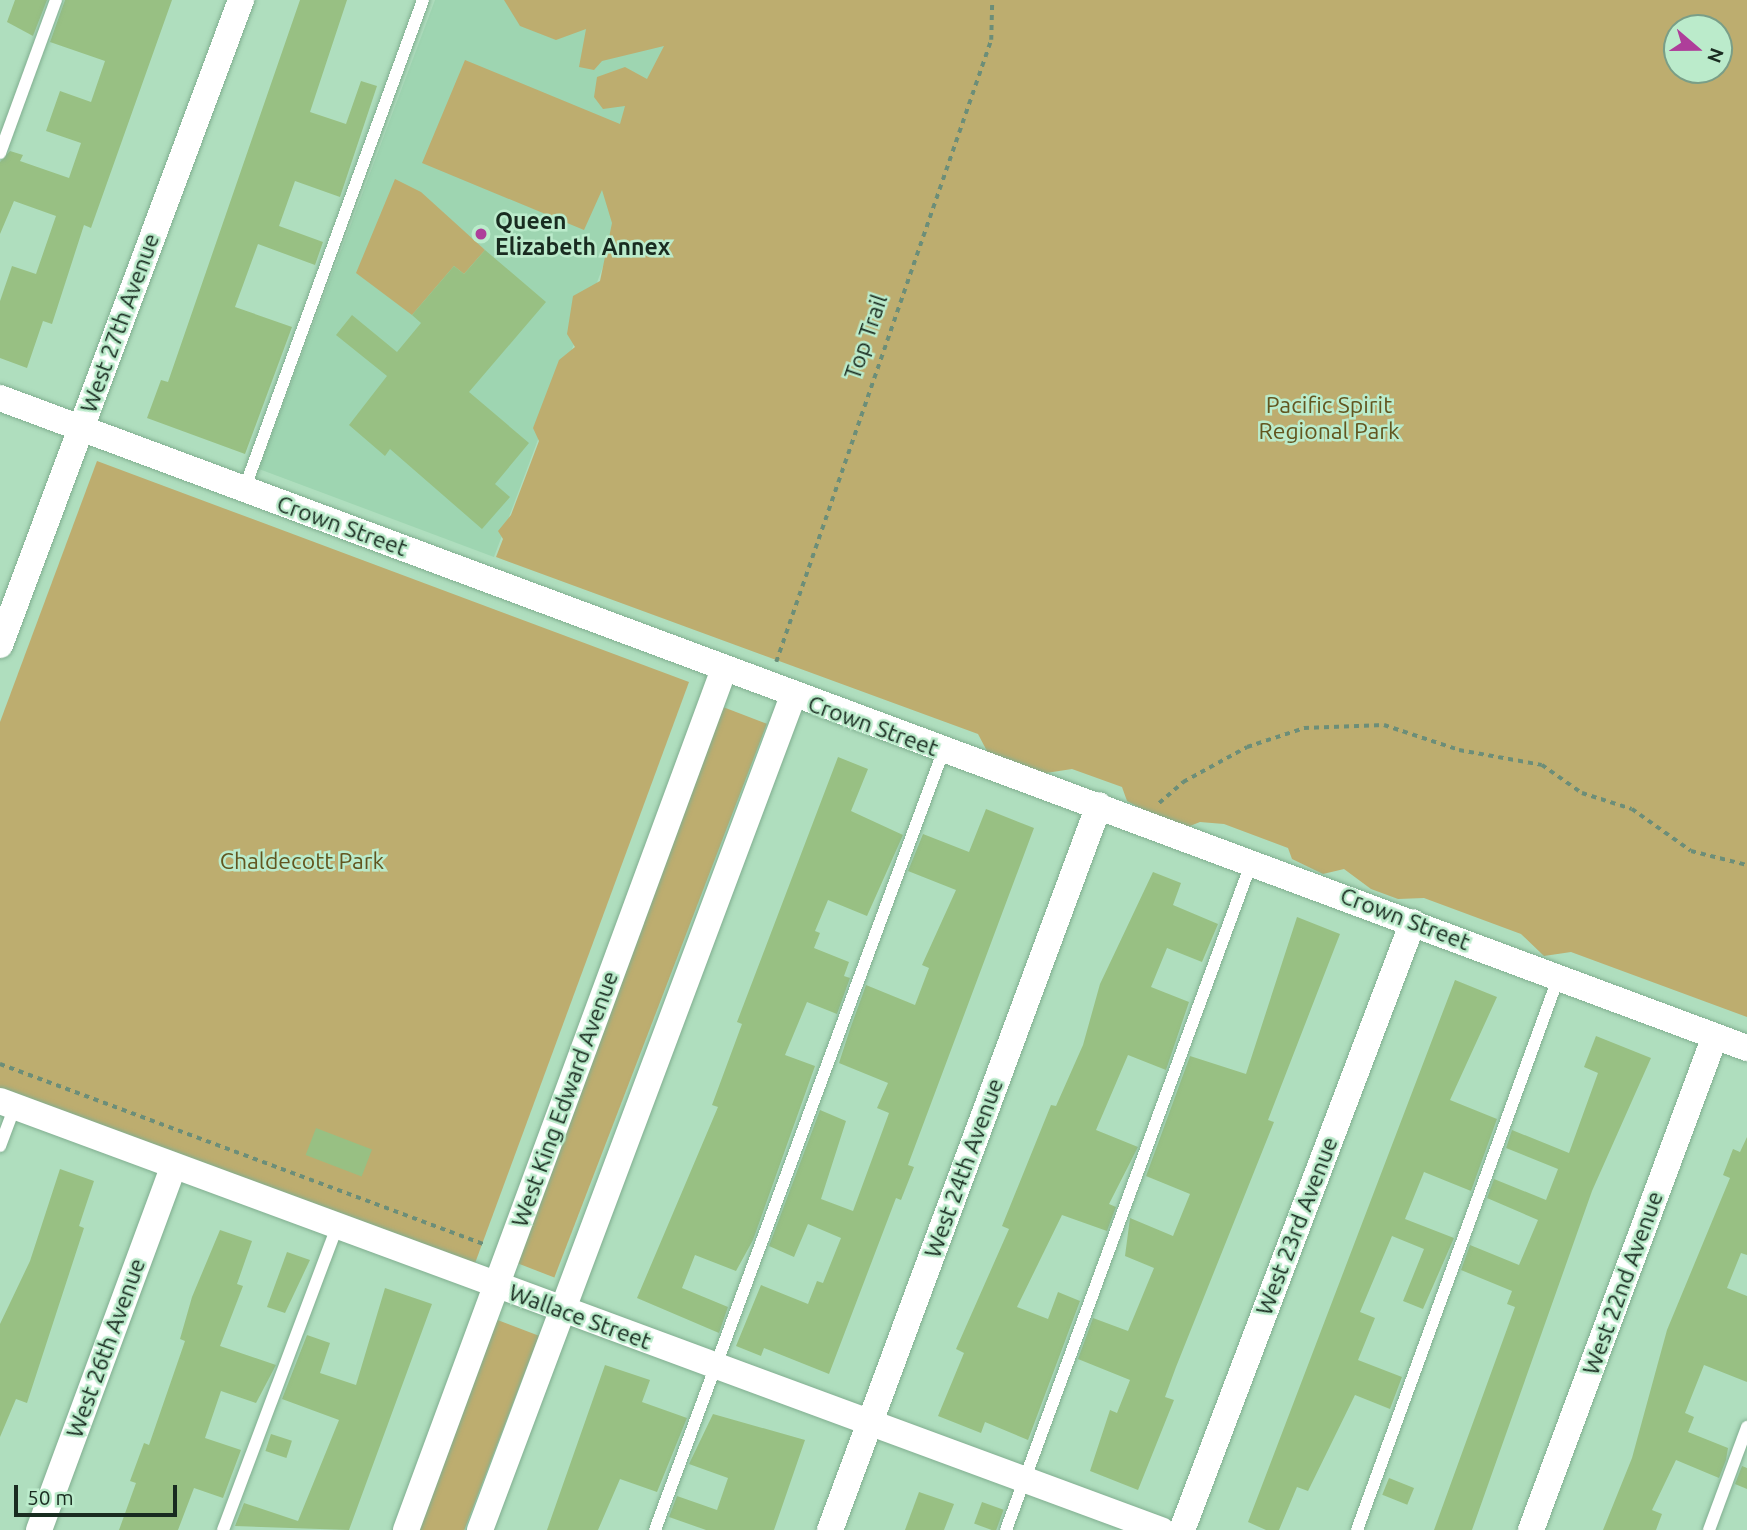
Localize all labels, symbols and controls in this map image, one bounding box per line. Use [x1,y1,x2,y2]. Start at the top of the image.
north arrow [1663,14,1733,84]
text: N [1703,45,1729,66]
place label: Queen Elizabeth Annex [495,207,670,261]
marker: Queen Elizabeth Annex [473,226,489,242]
street label: West 27th Avenue [75,230,165,416]
street label: Top Trail [839,291,893,383]
park label: Pacific Spirit Regional Park [1258,391,1400,445]
street label: Crown Street [273,490,411,562]
street label: Crown Street [804,690,942,762]
park label: Chaldecott Park [220,847,384,875]
street label: Crown Street [1336,882,1474,956]
street label: West King Edward Avenue [506,967,624,1231]
street label: West 24th Avenue [919,1075,1009,1261]
street label: West 23rd Avenue [1250,1133,1344,1319]
street label: West 22nd Avenue [1577,1188,1669,1378]
street label: West 26th Avenue [61,1255,151,1441]
street label: Wallace Street [505,1278,655,1356]
scale bar [18,1470,180,1514]
text: 50 m [27,1485,74,1509]

